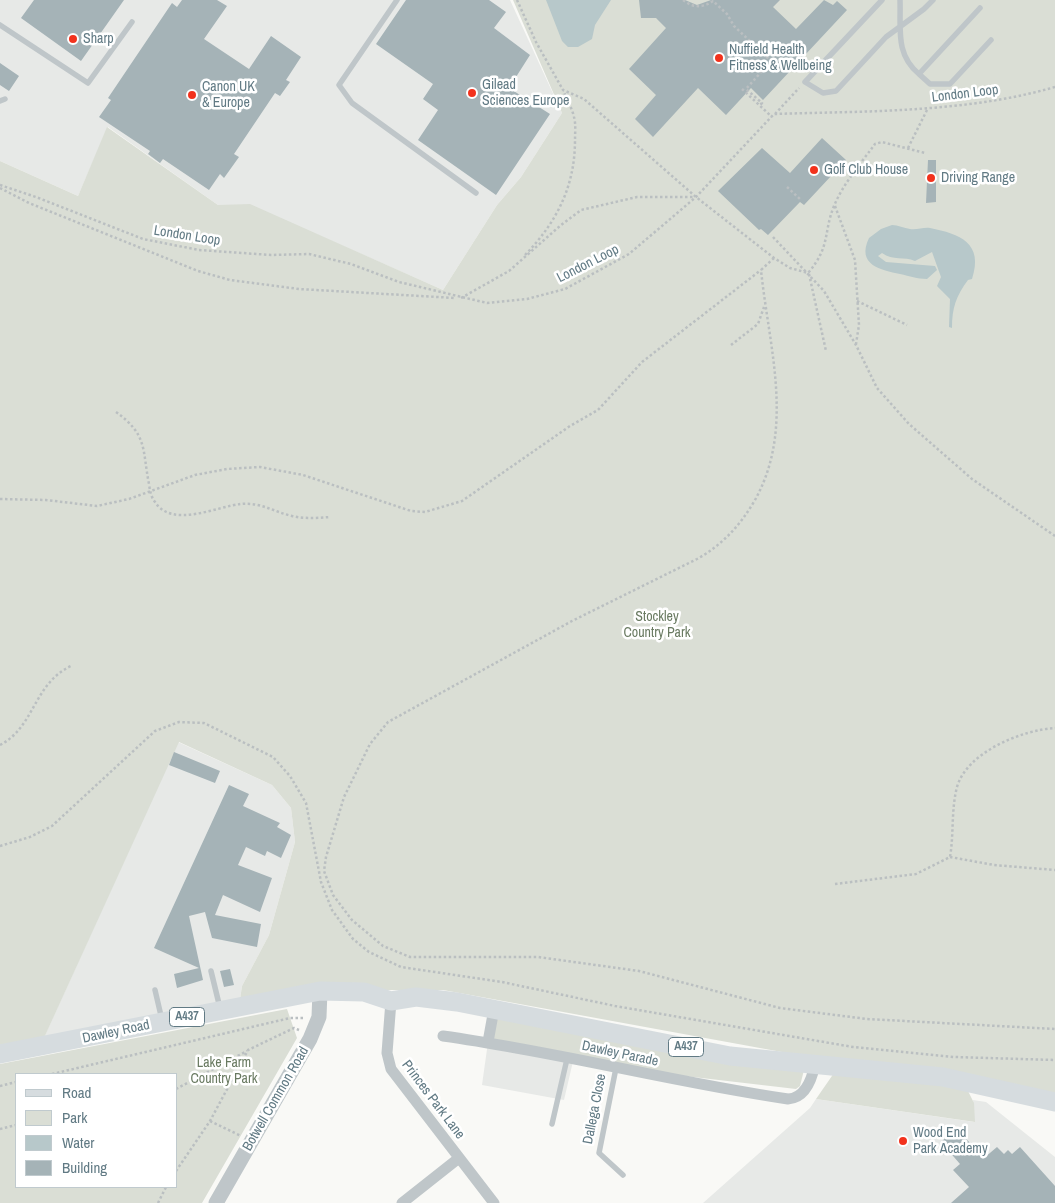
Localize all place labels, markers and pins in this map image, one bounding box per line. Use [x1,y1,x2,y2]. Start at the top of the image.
place label: Sharp [83,31,114,47]
marker: Sharp [67,33,79,45]
place label: Nuffield Health Fitness & Wellbeing [729,42,832,74]
marker: Nuffield Health Fitness & Wellbeing [713,52,725,64]
place label: Gilead Sciences Europe [482,77,569,110]
place label: Canon UK & Europe [202,79,255,111]
marker: Gilead Sciences Europe [466,87,478,99]
marker: Canon UK & Europe [186,89,198,101]
place label: Golf Club House [824,162,908,178]
marker: Golf Club House [808,164,820,176]
place label: Driving Range [941,170,1015,186]
marker: Driving Range [925,172,937,184]
place label: Wood End Park Academy [913,1125,988,1158]
marker: Wood End Park Academy [897,1135,909,1147]

